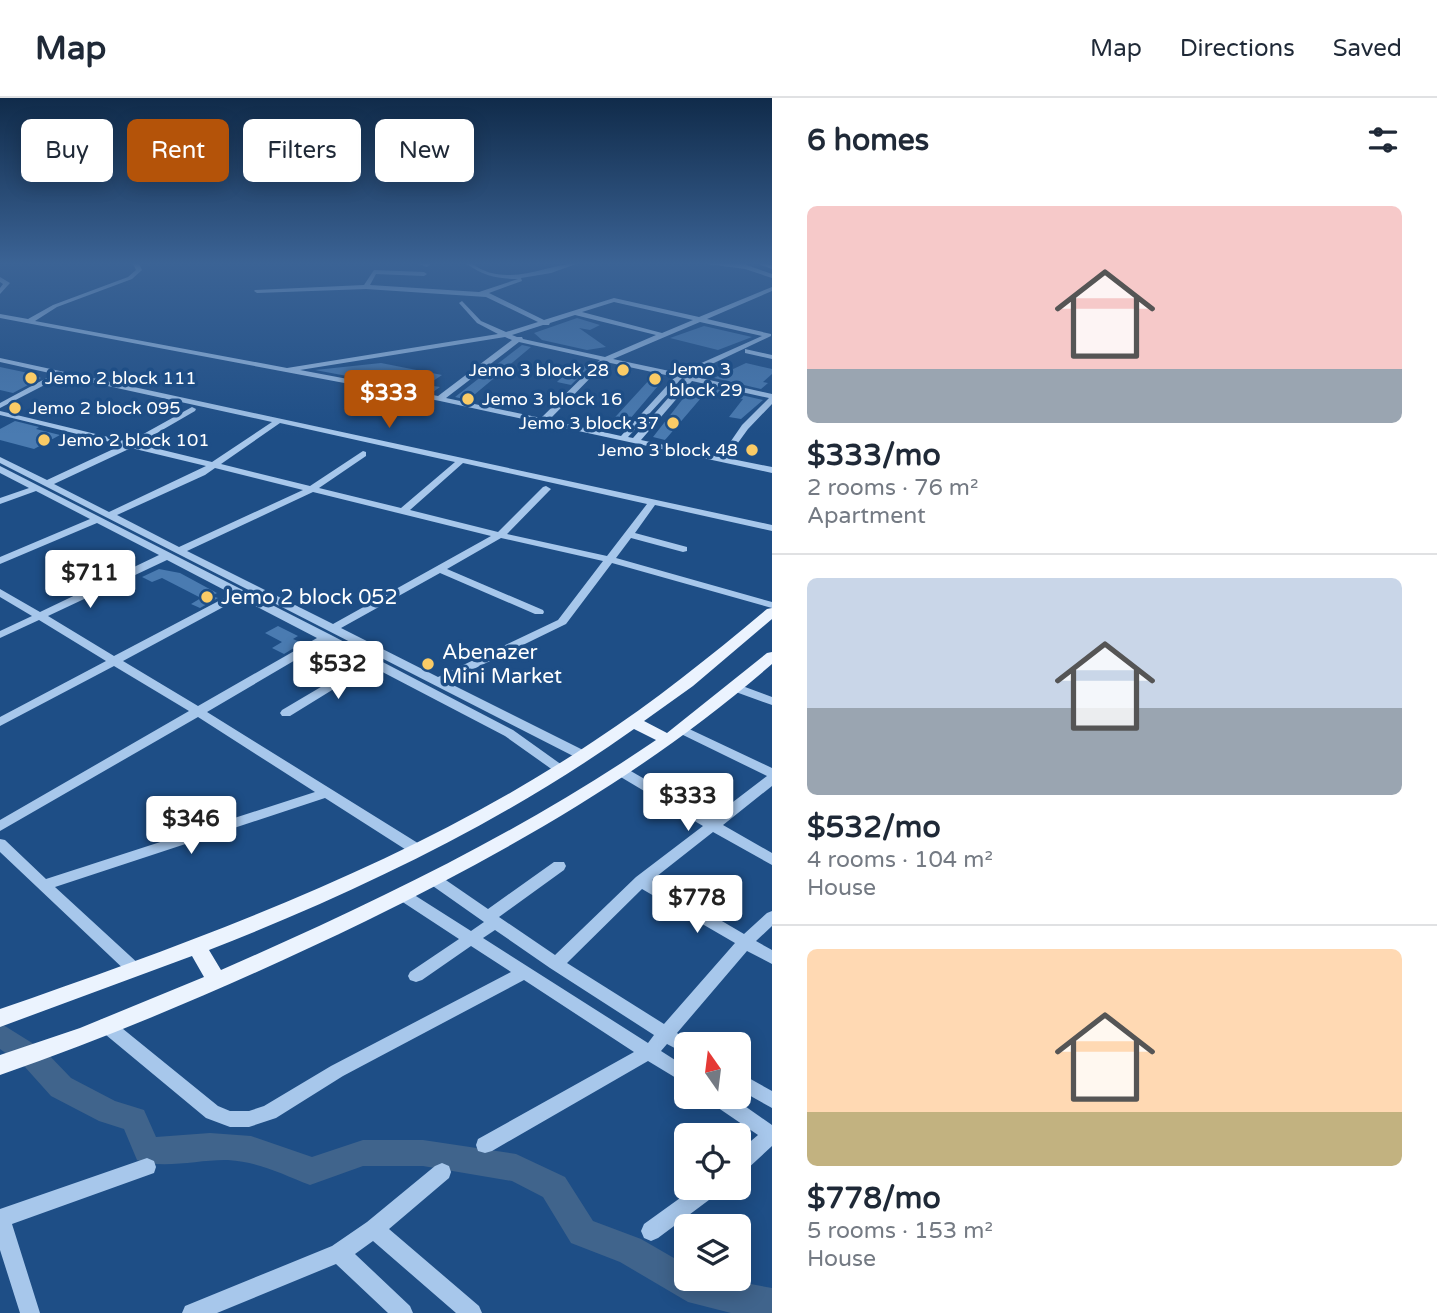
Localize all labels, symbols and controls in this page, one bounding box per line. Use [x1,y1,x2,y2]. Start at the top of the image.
text: Map [35,29,106,68]
text: Map [1090,34,1142,63]
text: Directions [1180,34,1295,63]
text: Saved [1333,34,1402,63]
chip: Buy [21,119,113,182]
chip: Rent [127,119,229,182]
chip: Filters [243,119,361,182]
chip: New [375,119,474,182]
icon: filters [1364,121,1402,159]
text: 6 homes [807,122,929,159]
icon: home [1042,251,1168,377]
place label: Jemo 3 block 29 [669,358,742,401]
place label: Jemo 3 block 28 [469,359,609,381]
marker: Jemo 3 block 28 [615,362,631,378]
place label: Jemo 2 block 111 [45,367,197,389]
marker: Jemo 2 block 111 [23,370,39,386]
pin: $333 [348,370,430,430]
marker: Jemo 3 block 29 [647,371,663,387]
text: $333 [360,379,418,407]
place label: Jemo 3 block 16 [482,388,622,410]
marker: Jemo 3 block 16 [460,391,476,407]
place label: Jemo 2 block 095 [29,397,181,419]
marker: Jemo 2 block 095 [7,400,23,416]
place label: Jemo 3 block 37 [519,412,659,434]
marker: Jemo 3 block 37 [665,415,681,431]
place label: Jemo 2 block 101 [58,429,210,451]
marker: Jemo 2 block 101 [36,432,52,448]
text: $333/mo [807,437,941,474]
place label: Jemo 3 block 48 [598,439,738,461]
marker: Jemo 3 block 48 [744,442,760,458]
text: 2 rooms · 76 m² [807,474,978,502]
text: Apartment [807,502,926,530]
pin: $711 [49,550,131,610]
text: $711 [61,559,119,587]
place label: Jemo 2 block 052 [221,585,398,610]
marker: Jemo 2 block 052 [199,589,215,605]
icon: home [1042,623,1168,749]
place label: Abenazer Mini Market [442,640,562,689]
pin: $532 [297,642,379,701]
text: $532 [309,650,367,678]
marker: Abenazer Mini Market [420,656,436,672]
pin: $333 [647,774,729,833]
text: $333 [659,782,717,810]
pin: $346 [150,796,232,856]
text: $346 [162,805,220,833]
text: $532/mo [807,809,941,846]
text: 4 rooms · 104 m² [807,846,993,874]
text: House [807,874,876,902]
pin: $778 [656,876,738,935]
text: $778 [668,884,726,912]
icon: home [1042,994,1168,1120]
north arrow [674,1032,751,1110]
map controls [674,1032,751,1291]
button: locate [674,1123,751,1200]
text: $778/mo [807,1180,941,1217]
button: layers [674,1214,751,1291]
text: 5 rooms · 153 m² [807,1217,993,1245]
text: House [807,1245,876,1273]

